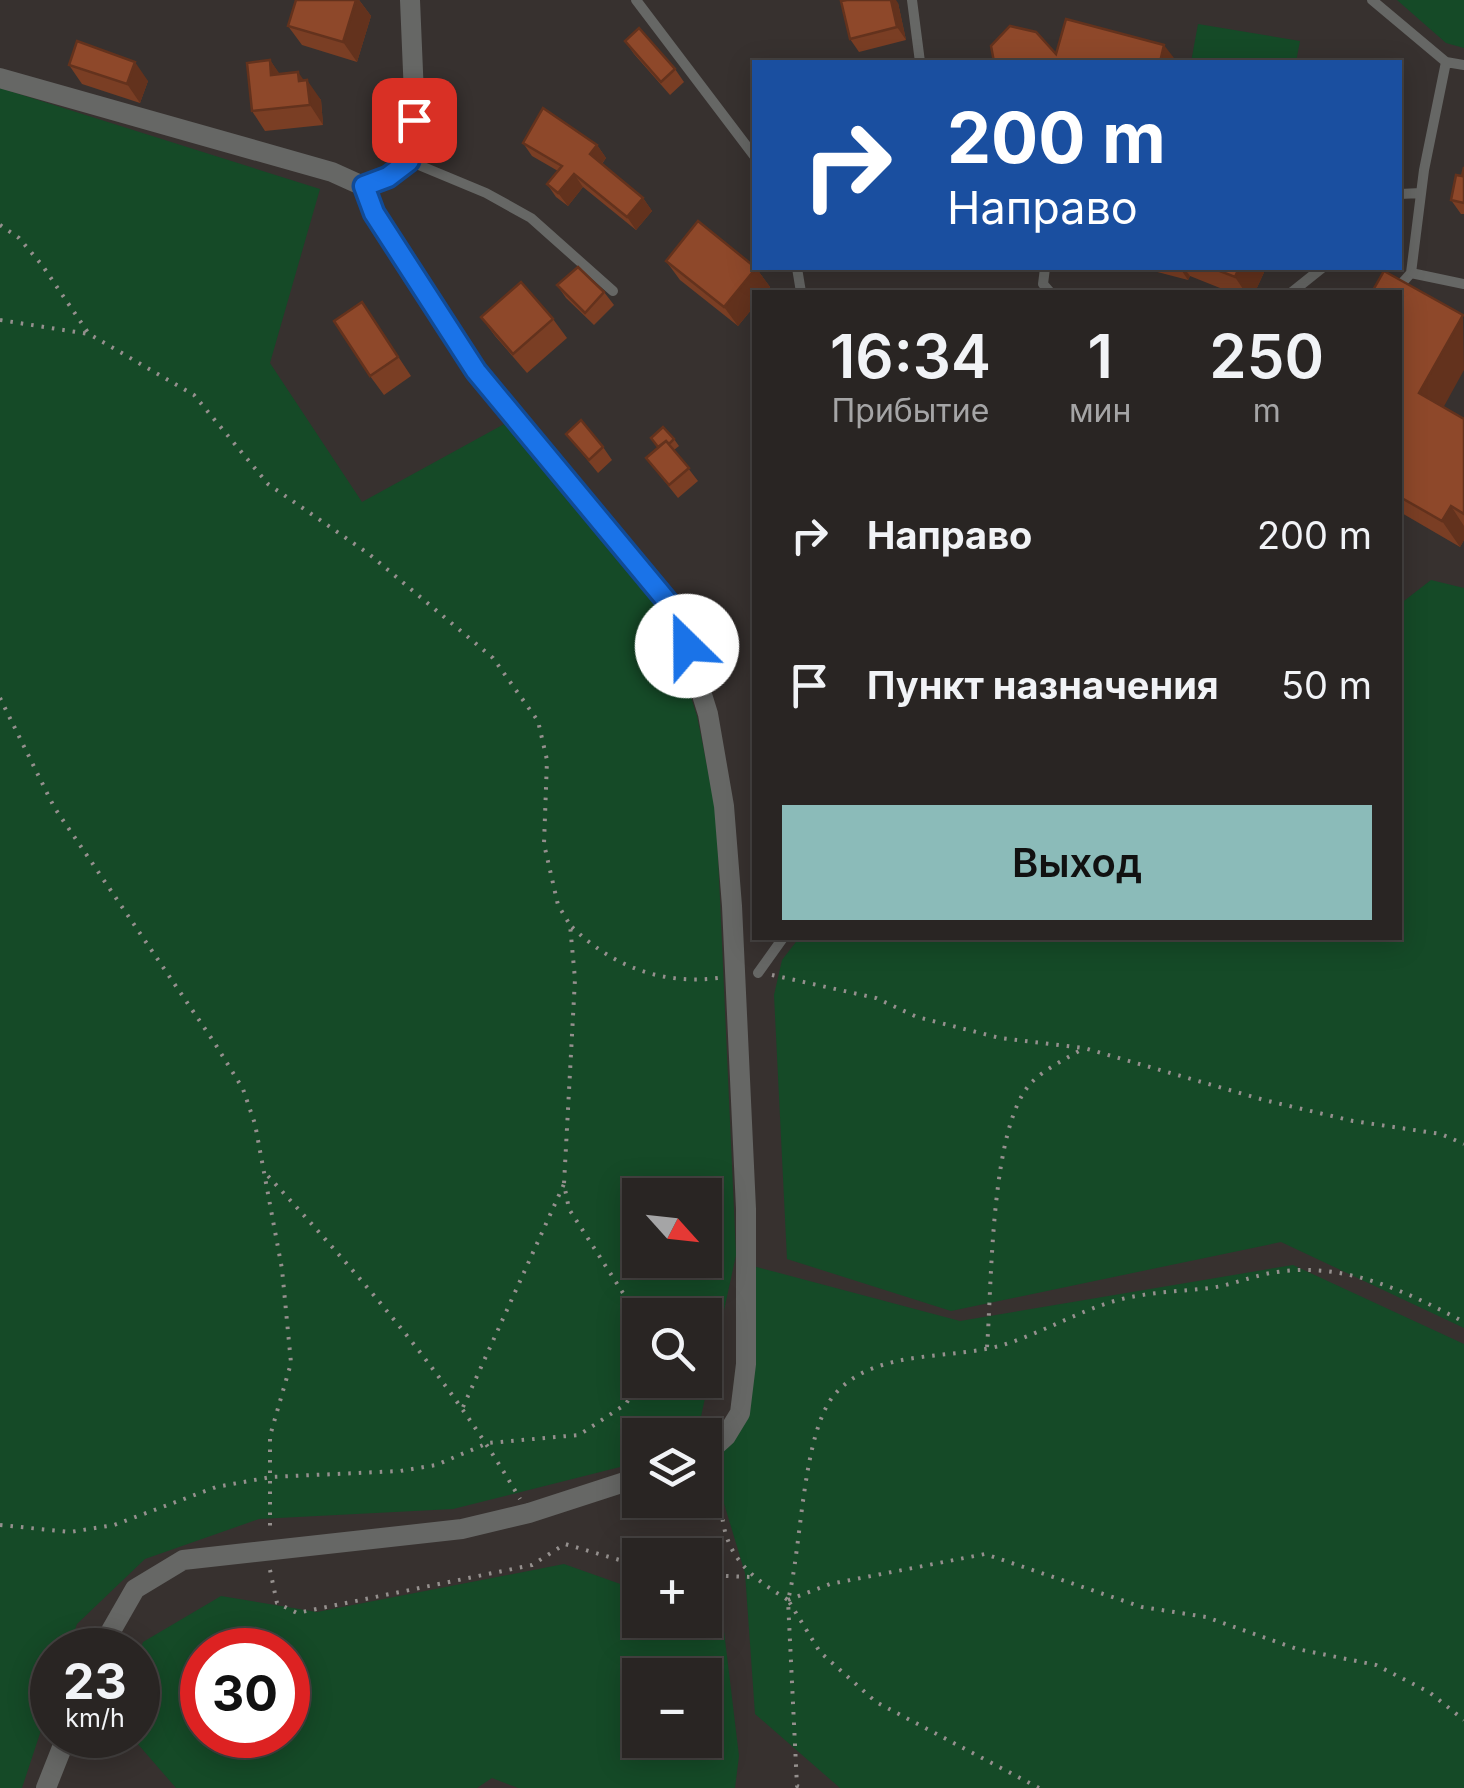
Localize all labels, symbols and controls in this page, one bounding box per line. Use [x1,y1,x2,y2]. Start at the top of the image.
pin [372,78,457,163]
icon: arrive [387,93,442,148]
text: 200 m [947,95,1166,180]
icon: right [782,100,912,230]
text: Направо [947,180,1138,235]
text: 16:34 [830,320,991,392]
text: 1 [1087,320,1113,392]
text: 250 [1209,320,1324,392]
text: Прибытие [832,391,989,430]
text: мин [1069,391,1131,430]
text: m [1253,391,1281,430]
icon: right [782,508,837,563]
text: Направо [867,512,1032,558]
text: 200 m [1257,512,1372,558]
position arrow [635,594,739,698]
icon: arrive [782,658,837,713]
text: Пункт назначения [867,662,1219,708]
text: 50 m [1281,662,1372,708]
button: Выход [782,805,1372,920]
north arrow [622,1178,722,1278]
map controls [622,1178,722,1758]
button: search [622,1298,722,1398]
button: layers [622,1418,722,1518]
button: + [622,1538,722,1638]
speed limit sign: 30 [180,1628,310,1758]
text: 23 [63,1651,127,1711]
button: − [622,1658,722,1758]
text: km/h [65,1703,125,1733]

